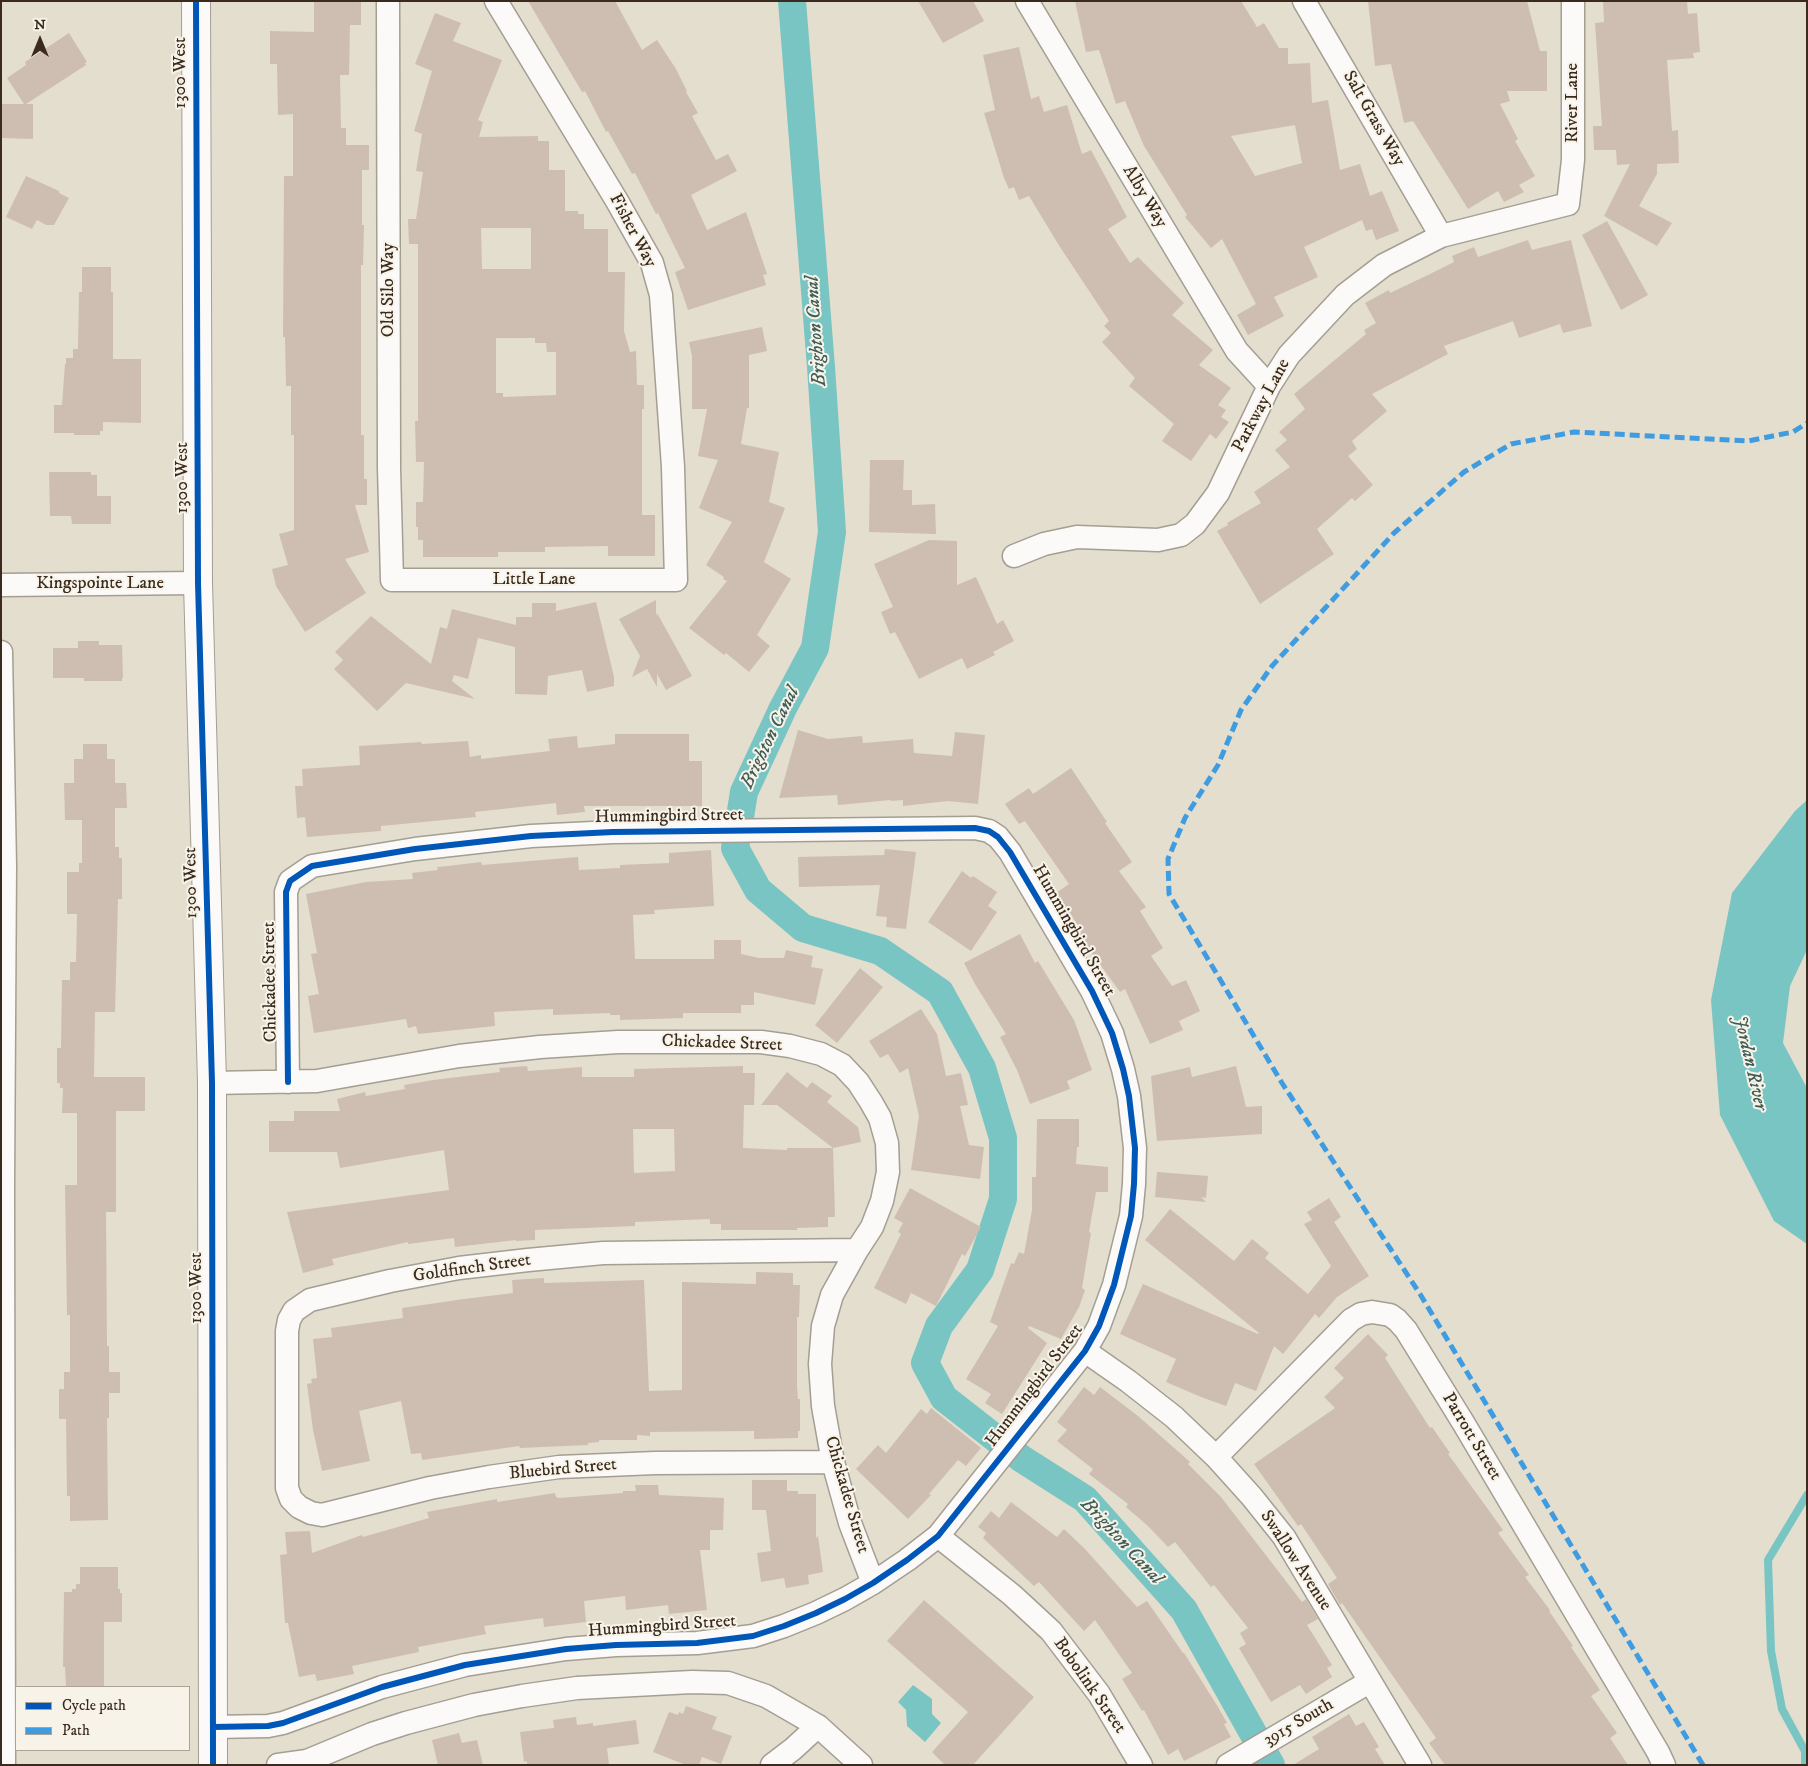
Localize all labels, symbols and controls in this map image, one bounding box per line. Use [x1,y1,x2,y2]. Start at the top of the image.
north arrow [15,15,65,65]
text: N [34,16,46,34]
street label: 1300 West [170,37,192,109]
street label: River Lane [1562,63,1584,143]
street label: Salt Grass Way [1337,68,1409,170]
street label: Alby Way [1117,162,1171,232]
street label: Fisher Way [604,190,660,272]
street label: Old Silo Way [378,243,400,337]
water label: Brighton Canal [802,275,832,387]
street label: Parkway Lane [1228,356,1296,456]
street label: 1300 West [172,442,194,514]
street label: Little Lane [492,569,576,591]
street label: Kingspointe Lane [36,573,164,595]
water label: Brighton Canal [737,684,805,792]
street label: Hummingbird Street [595,805,743,829]
street label: 1300 West [181,847,203,919]
street label: Hummingbird Street [1027,861,1119,1001]
street label: Chickadee Street [259,921,283,1043]
water label: Jordan River [1727,1013,1771,1113]
street label: Chickadee Street [661,1031,783,1057]
street label: Goldfinch Street [412,1250,532,1288]
street label: 1300 West [186,1252,208,1324]
street label: Hummingbird Street [982,1320,1088,1452]
street label: Parrott Street [1436,1389,1506,1485]
street label: Chickadee Street [819,1434,873,1556]
street label: Bluebird Street [508,1455,618,1485]
water label: Brighton Canal [1075,1494,1167,1590]
street label: Swallow Avenue [1255,1507,1335,1615]
street label: Hummingbird Street [587,1611,737,1643]
street label: Bobolink Street [1048,1634,1130,1738]
legend [15,1686,190,1751]
street label: 3915 South [1260,1694,1338,1752]
text: Cycle path [62,1696,126,1715]
text: Path [62,1721,90,1740]

